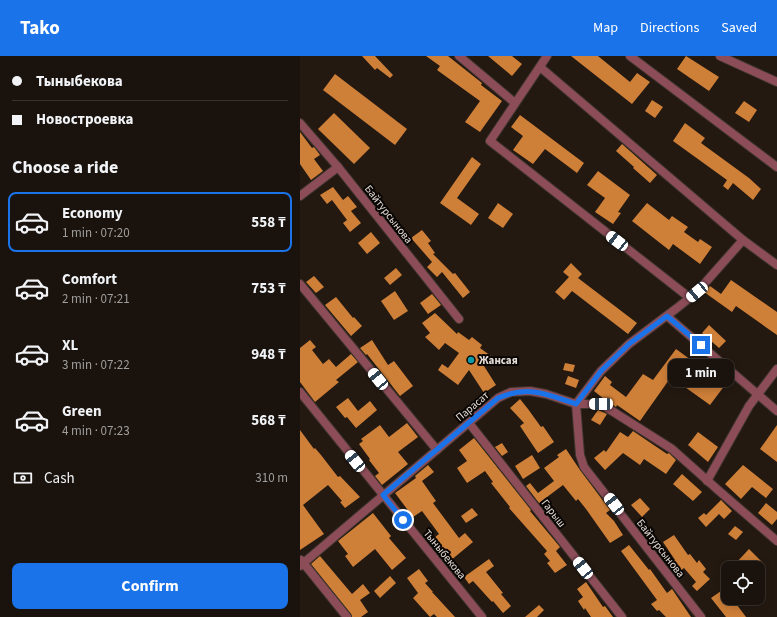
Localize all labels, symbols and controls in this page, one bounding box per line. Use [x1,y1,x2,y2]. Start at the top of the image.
text: Tako [20,15,60,42]
text: Map [593,18,618,38]
text: Directions [640,18,699,38]
text: Saved [721,18,757,38]
text: Тыныбекова [36,71,123,92]
text: Новостроевка [36,109,134,130]
text: Choose a ride [12,155,118,180]
street label: Байтурсынова [361,182,416,247]
text: Economy [62,203,123,224]
icon: car [14,204,50,240]
text: 558 ₸ [251,212,286,233]
text: 1 min · 07:20 [62,224,130,242]
car [604,229,630,253]
text: Comfort [62,269,117,290]
icon: car [14,270,50,306]
text: 753 ₸ [251,278,286,299]
car [684,280,710,304]
text: 2 min · 07:21 [62,290,130,308]
text: XL [62,335,78,356]
icon: car [14,336,50,372]
route end [692,336,710,354]
text: 948 ₸ [251,344,286,365]
place label: Жансая [479,353,518,368]
marker: Жансая [466,355,476,365]
text: 3 min · 07:22 [62,356,130,374]
callout: 1 min [668,359,734,387]
text: 1 min [685,364,717,382]
car [366,366,390,392]
street label: Парасат [452,388,492,425]
car [589,398,613,410]
text: Green [62,401,102,422]
icon: car [14,402,50,438]
text: 568 ₸ [251,410,286,431]
text: 4 min · 07:23 [62,422,130,440]
car [343,448,367,474]
icon: cash [12,467,34,489]
text: Cash [44,468,75,489]
text: 310 m [255,469,288,487]
car [602,491,626,517]
street label: Гарыш [538,496,569,530]
route start [394,511,412,529]
street label: Байтурсынова [633,516,688,581]
street label: Тыныбекова [420,526,469,582]
car [571,555,595,581]
map controls [721,561,765,605]
button: locate [721,561,765,605]
button: Confirm [12,563,288,609]

